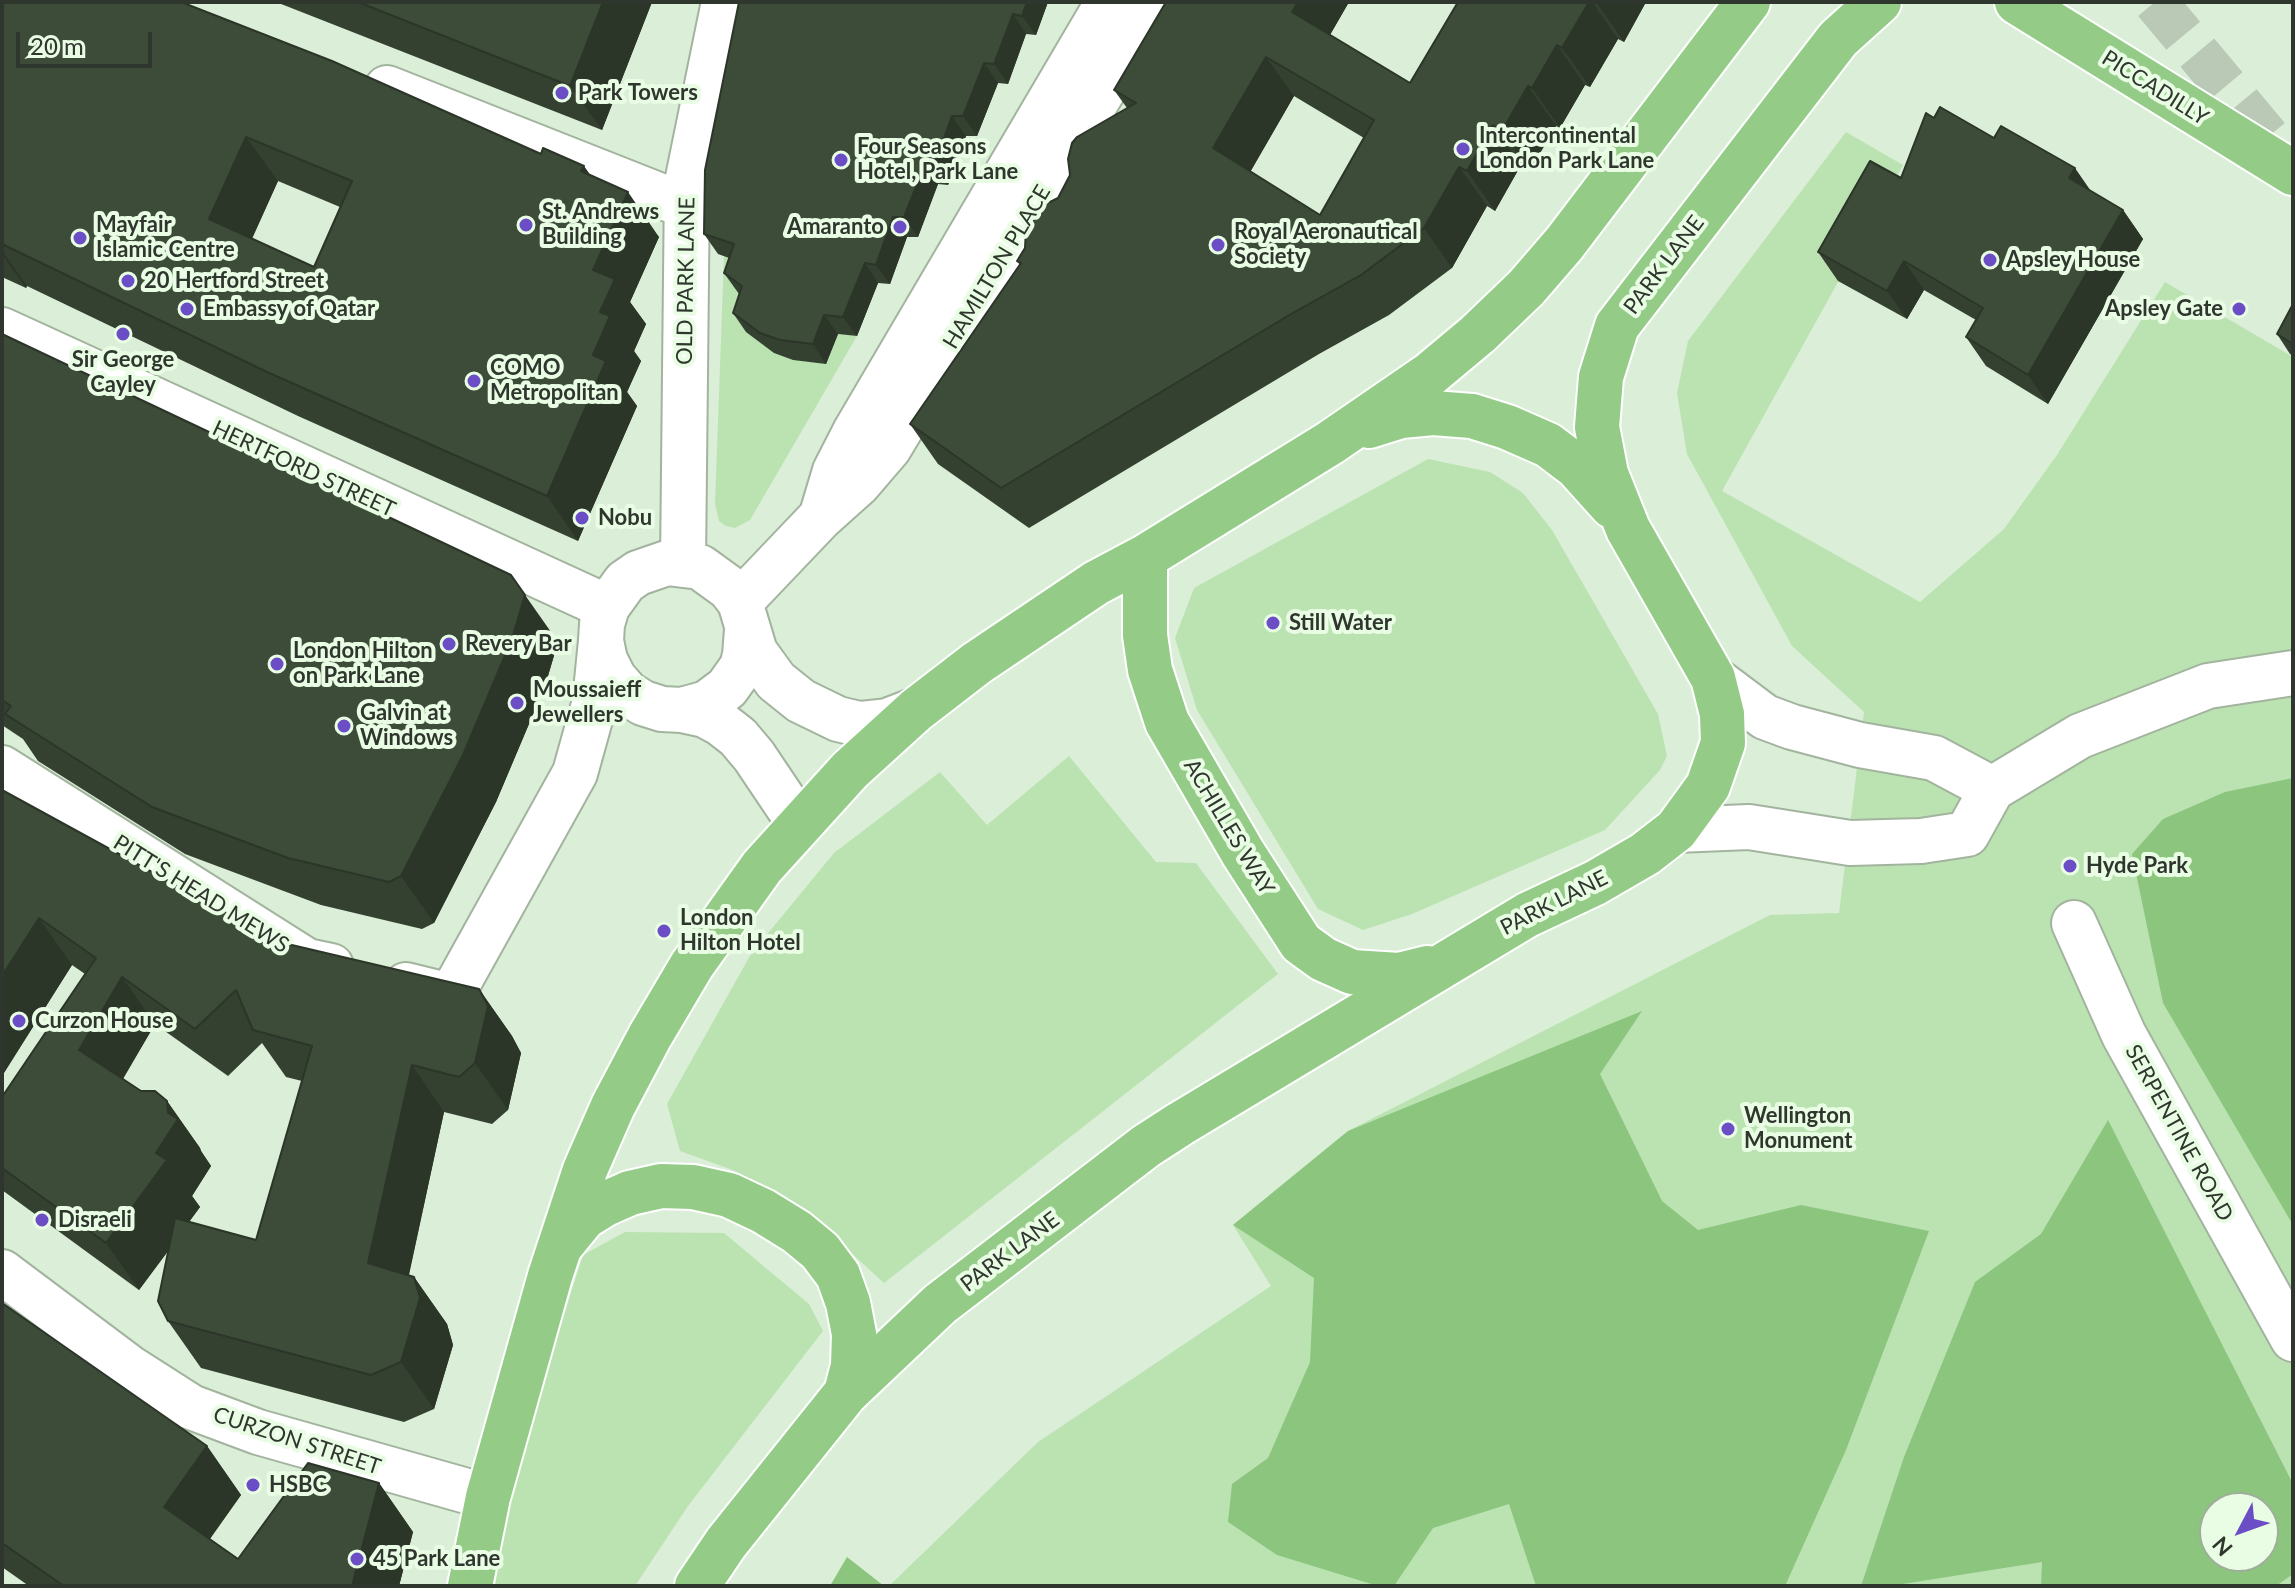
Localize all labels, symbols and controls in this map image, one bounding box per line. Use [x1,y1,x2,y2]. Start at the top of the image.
scale bar [20,16,156,66]
text: 20 m [30,31,84,60]
street label: PICCADILLY [2097,45,2213,131]
place label: Park Towers [578,80,698,106]
marker: Park Towers [553,84,571,102]
place label: Intercontinental London Park Lane [1479,123,1654,174]
place label: Four Seasons Hotel, Park Lane [857,134,1018,186]
marker: Intercontinental London Park Lane [1454,140,1472,158]
marker: Four Seasons Hotel, Park Lane [832,151,850,169]
street label: HAMILTON PLACE [938,180,1056,354]
street label: OLD PARK LANE [671,197,701,365]
place label: St. Andrews Building [542,199,659,250]
street label: PARK LANE [1618,210,1710,320]
place label: Mayfair Islamic Centre [96,212,235,264]
place label: Amaranto [787,214,884,240]
marker: St. Andrews Building [517,216,535,234]
marker: Amaranto [891,218,909,236]
place label: Royal Aeronautical Society [1234,219,1418,270]
marker: Mayfair Islamic Centre [71,229,89,247]
marker: Royal Aeronautical Society [1209,236,1227,254]
place label: Apsley House [2006,247,2140,273]
marker: Apsley House [1981,251,1999,269]
place label: 20 Hertford Street [144,268,324,294]
marker: 20 Hertford Street [119,272,137,290]
place label: Embassy of Qatar [203,296,375,322]
place label: Apsley Gate [2105,296,2223,322]
marker: Embassy of Qatar [178,300,196,318]
marker: Apsley Gate [2230,300,2248,318]
marker: Sir George Cayley [114,325,132,343]
place label: Sir George Cayley [72,347,174,398]
place label: COMO Metropolitan [490,355,619,406]
marker: COMO Metropolitan [465,372,483,390]
street label: HERTFORD STREET [208,415,400,523]
place label: Nobu [598,505,652,531]
marker: Nobu [573,509,591,527]
place label: Still Water [1289,610,1392,636]
marker: Still Water [1264,614,1282,632]
place label: Revery Bar [465,631,572,657]
marker: Revery Bar [440,635,458,653]
place label: London Hilton on Park Lane [293,638,433,690]
marker: London Hilton on Park Lane [268,655,286,673]
place label: Moussaieff Jewellers [533,677,641,728]
marker: Moussaieff Jewellers [508,694,526,712]
place label: Galvin at Windows [360,700,453,752]
marker: Galvin at Windows [335,717,353,735]
street label: ACHILLES WAY [1178,754,1280,900]
street label: PITT'S HEAD MEWS [108,829,294,959]
place label: Hyde Park [2086,853,2188,879]
marker: Hyde Park [2061,857,2079,875]
street label: PARK LANE [1496,865,1612,941]
place label: London Hilton Hotel [680,905,801,956]
marker: London Hilton Hotel [655,922,673,940]
place label: Curzon House [35,1008,173,1034]
marker: Curzon House [10,1012,28,1030]
street label: SERPENTINE ROAD [2119,1040,2239,1226]
place label: Wellington Monument [1744,1103,1853,1154]
marker: Wellington Monument [1719,1120,1737,1138]
street label: PARK LANE [955,1206,1065,1298]
place label: Disraeli [58,1207,132,1233]
marker: Disraeli [33,1211,51,1229]
street label: CURZON STREET [210,1401,384,1481]
place label: HSBC [269,1472,327,1498]
marker: HSBC [244,1476,262,1494]
north arrow [2199,1492,2279,1572]
text: N [2206,1532,2238,1562]
place label: 45 Park Lane [373,1546,500,1572]
marker: 45 Park Lane [348,1550,366,1568]

